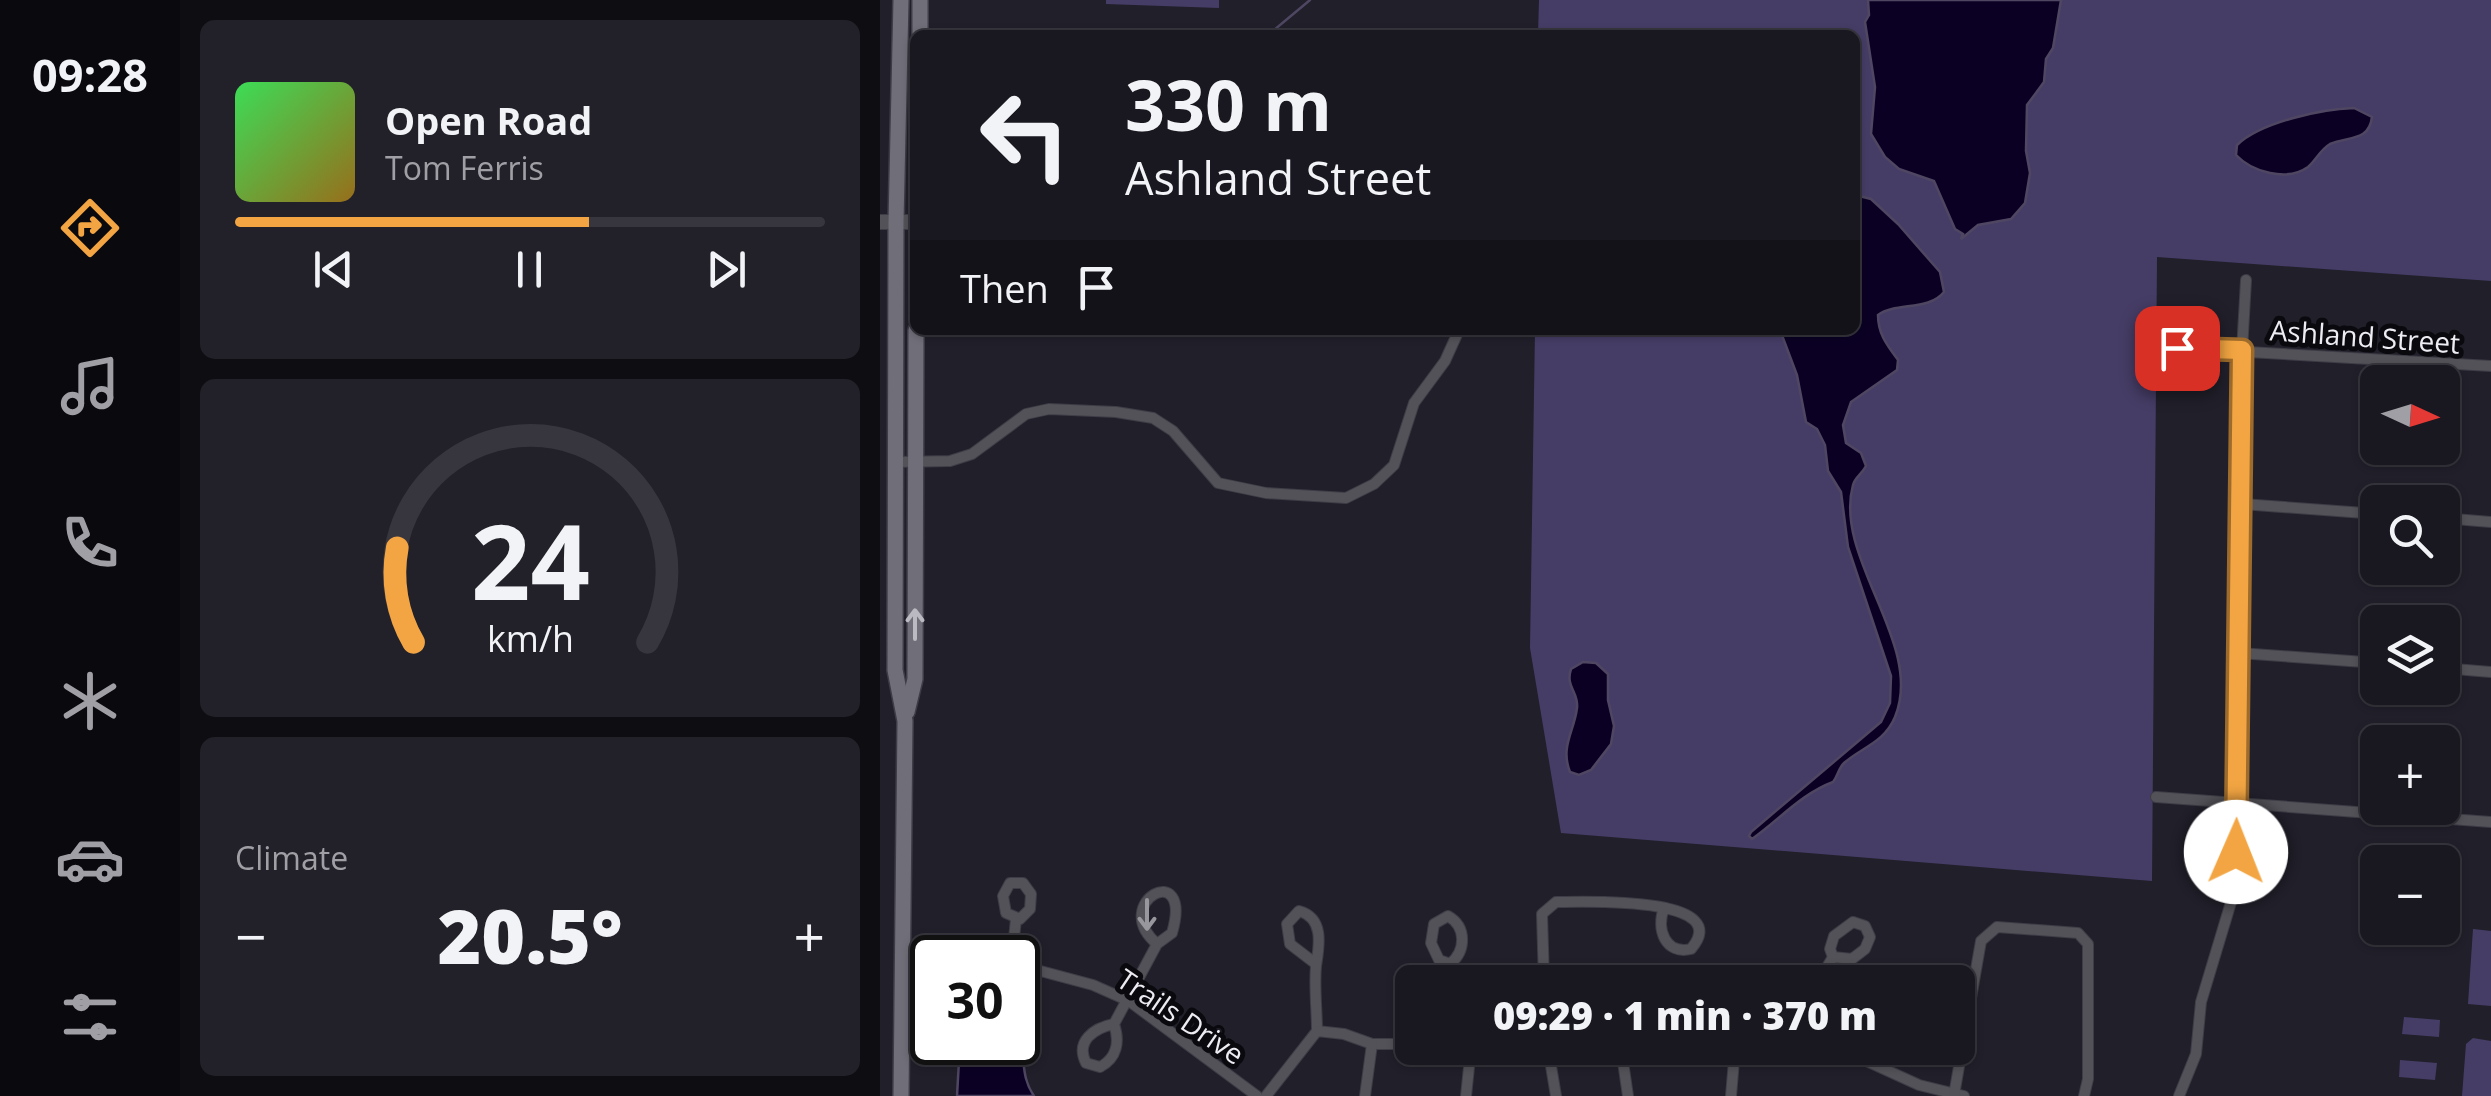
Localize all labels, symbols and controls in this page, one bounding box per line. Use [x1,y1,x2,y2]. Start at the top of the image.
text: 09:28 [32,44,148,105]
text: 330 m [1125,56,1332,152]
icon: left [960,70,1090,200]
text: Open Road [385,94,592,146]
text: Tom Ferris [385,146,544,189]
text: Ashland Street [1125,147,1431,208]
icon: directions [55,193,125,263]
icon: previous [306,242,361,297]
icon: pause [502,242,557,297]
icon: next [699,242,754,297]
icon: arrive [1069,260,1124,315]
text: Then [960,262,1049,314]
pin [2135,306,2220,391]
street label: Ashland Street [2269,310,2461,362]
icon: arrive [2150,321,2205,376]
icon: music [55,351,125,421]
north arrow [2360,365,2460,465]
map controls [2360,365,2460,945]
button: search [2360,485,2460,585]
text: 24 [471,489,589,630]
icon: phone [55,508,125,578]
button: layers [2360,605,2460,705]
one-way arrow [906,609,924,642]
text: km/h [487,614,573,662]
icon: climate [55,666,125,736]
button: + [2360,725,2460,825]
position arrow [2184,800,2288,904]
icon: car [55,824,125,894]
text: Climate [235,836,348,879]
button: − [2360,845,2460,945]
text: 20.5° [437,884,623,986]
text: − [235,898,266,973]
text: + [794,898,825,973]
one-way arrow [1138,898,1156,931]
speed limit sign: 30 [910,935,1040,1065]
street label: Trails Drive [1110,960,1252,1072]
icon: filters [55,982,125,1052]
text: 09:29 · 1 min · 370 m [1493,989,1877,1041]

